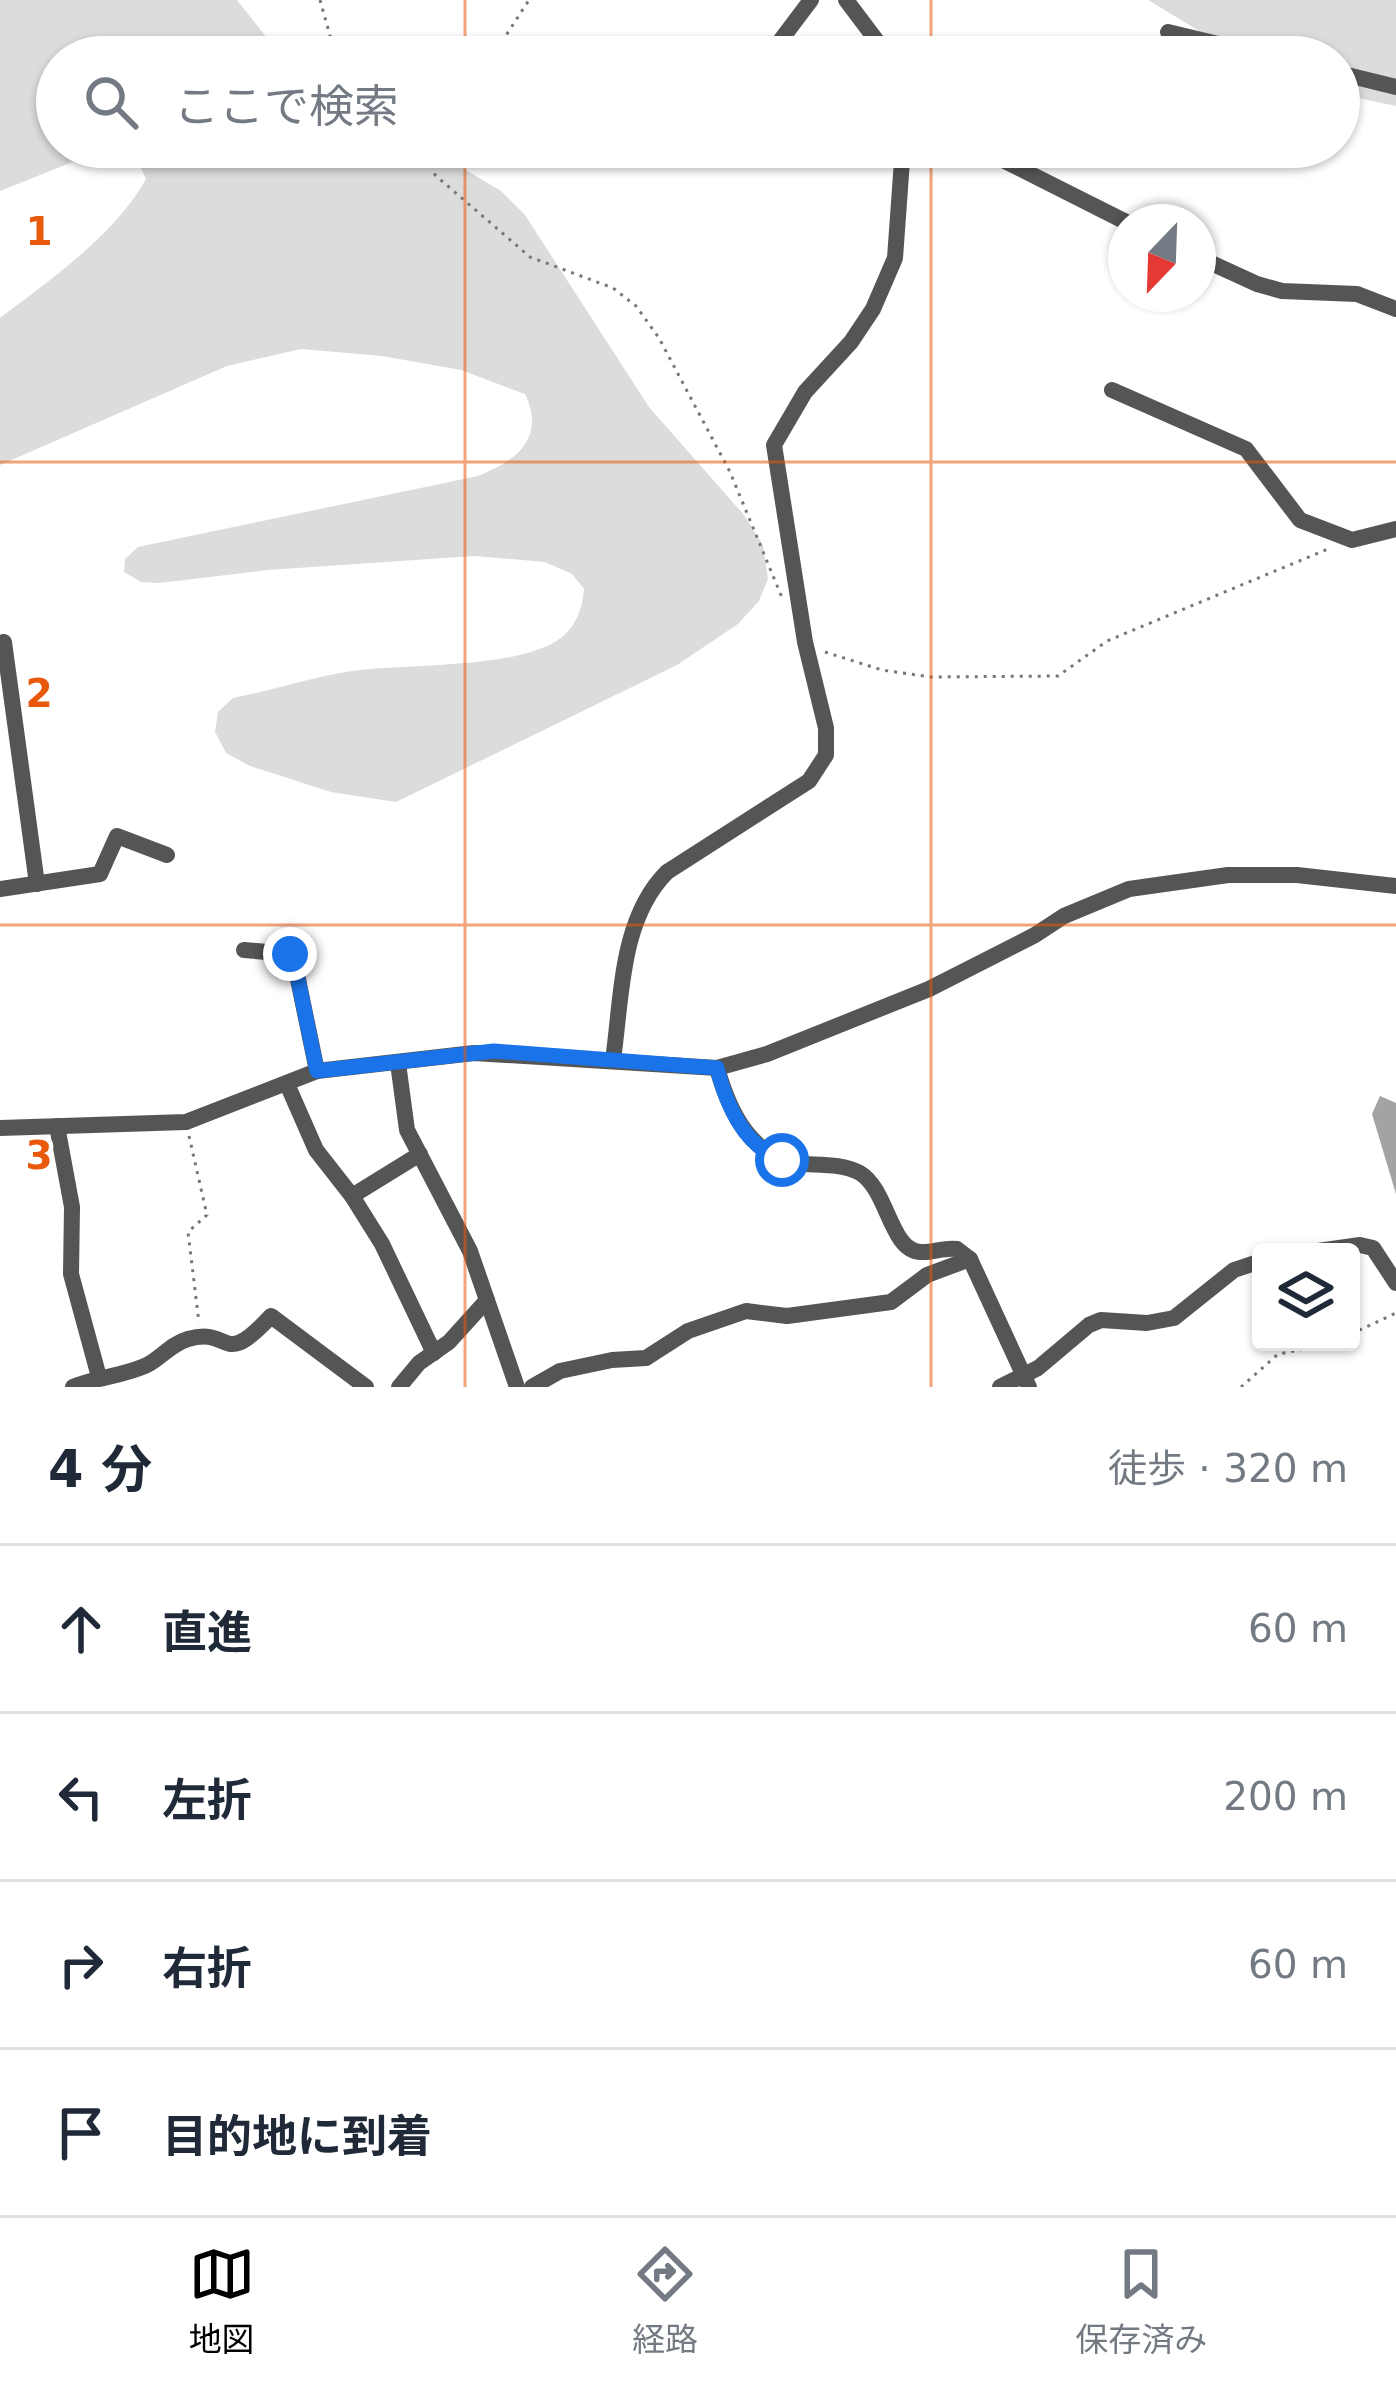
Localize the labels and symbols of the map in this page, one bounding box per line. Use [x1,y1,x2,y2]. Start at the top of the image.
north arrow [1108,204,1216,312]
text: 1 [25,209,53,254]
text: 2 [25,671,53,716]
route end [263,927,317,981]
text: 3 [25,1133,53,1178]
route start [755,1133,809,1187]

